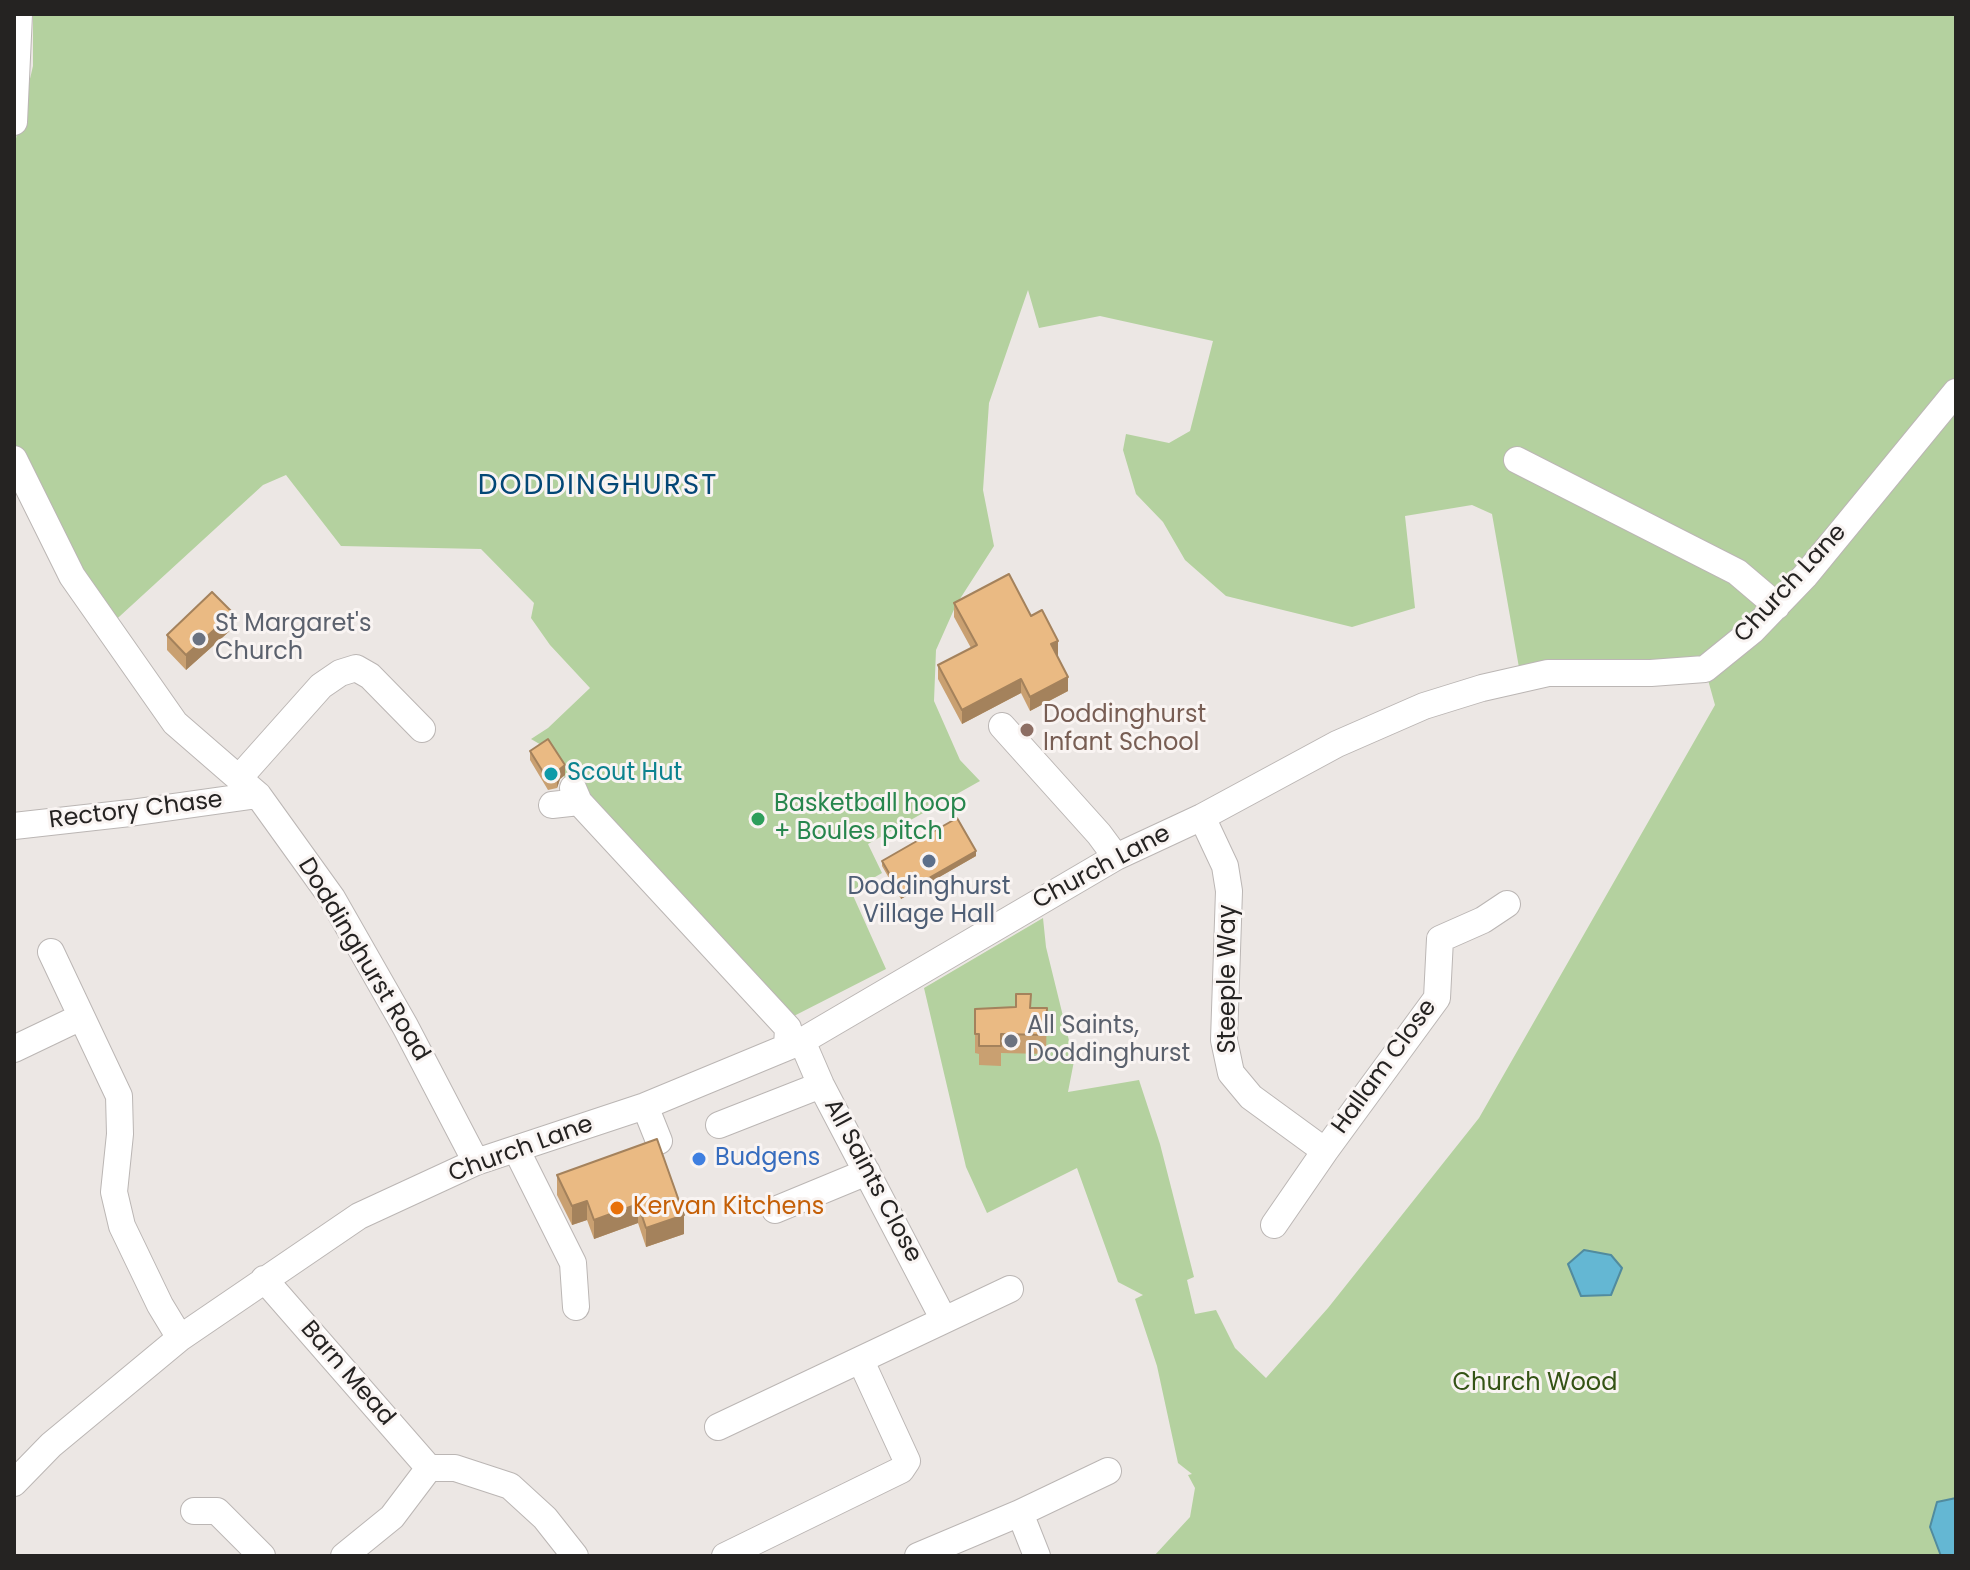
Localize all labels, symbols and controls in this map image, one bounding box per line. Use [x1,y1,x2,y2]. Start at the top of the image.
district label: DODDINGHURST [478,470,718,504]
street label: Church Lane [1729,519,1853,649]
place label: St Margaret's Church [215,611,371,667]
marker: St Margaret's Church [190,630,208,648]
place label: Doddinghurst Infant School [1043,702,1206,758]
marker: Doddinghurst Infant School [1018,721,1036,739]
place label: Scout Hut [567,760,682,788]
marker: Scout Hut [542,765,560,783]
street label: Rectory Chase [48,786,224,836]
place label: Basketball hoop + Boules pitch [774,791,966,847]
marker: Basketball hoop + Boules pitch [749,810,767,828]
street label: Church Lane [1028,820,1176,916]
marker: Doddinghurst Village Hall [920,852,938,870]
street label: Doddinghurst Road [291,853,435,1067]
place label: Doddinghurst Village Hall [847,874,1011,930]
street label: Steeple Way [1215,904,1243,1054]
street label: Hallam Close [1327,994,1443,1140]
place label: All Saints, Doddinghurst [1027,1013,1190,1069]
marker: All Saints, Doddinghurst [1002,1032,1020,1050]
street label: All Saints Close [817,1094,927,1268]
street label: Church Lane [445,1111,597,1189]
place label: Budgens [715,1145,820,1173]
marker: Budgens [690,1150,708,1168]
place label: Kervan Kitchens [633,1194,824,1222]
marker: Kervan Kitchens [608,1199,626,1217]
street label: Barn Mead [294,1316,400,1432]
park label: Church Wood [1453,1370,1617,1398]

